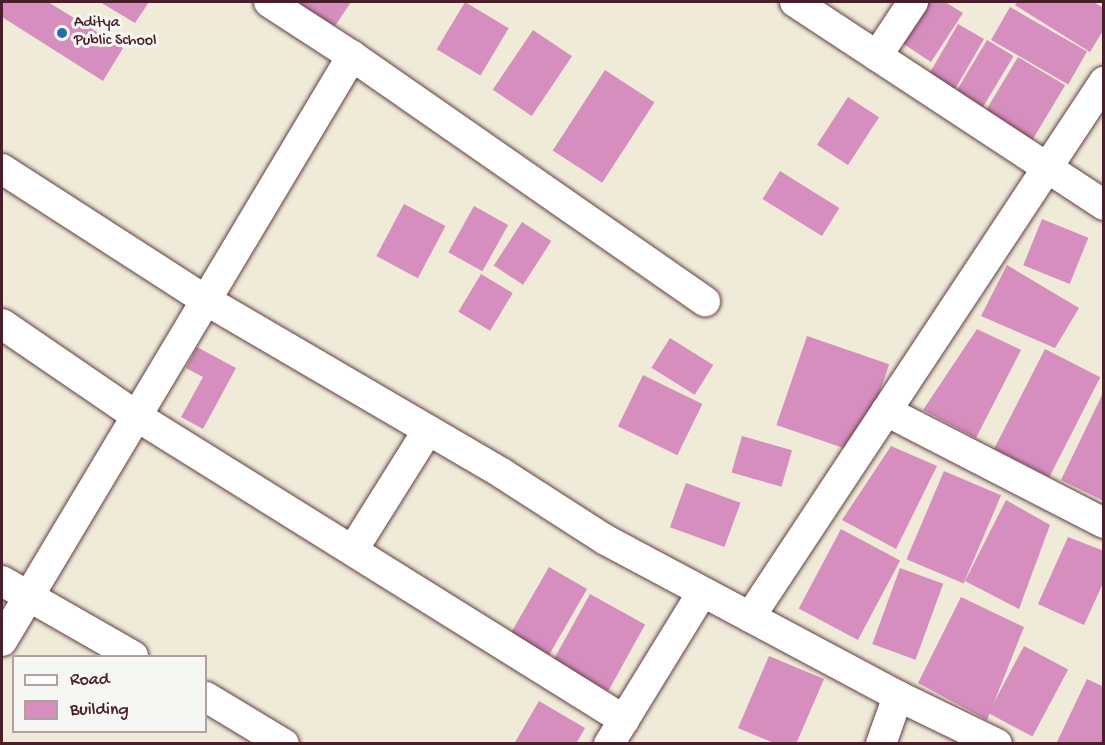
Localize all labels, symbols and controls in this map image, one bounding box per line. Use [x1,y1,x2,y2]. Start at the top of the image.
place label: Aditya Public School [74,14,157,52]
marker: Aditya Public School [55,26,69,40]
legend [12,655,207,733]
text: Road [70,670,109,691]
text: Building [70,700,129,721]

